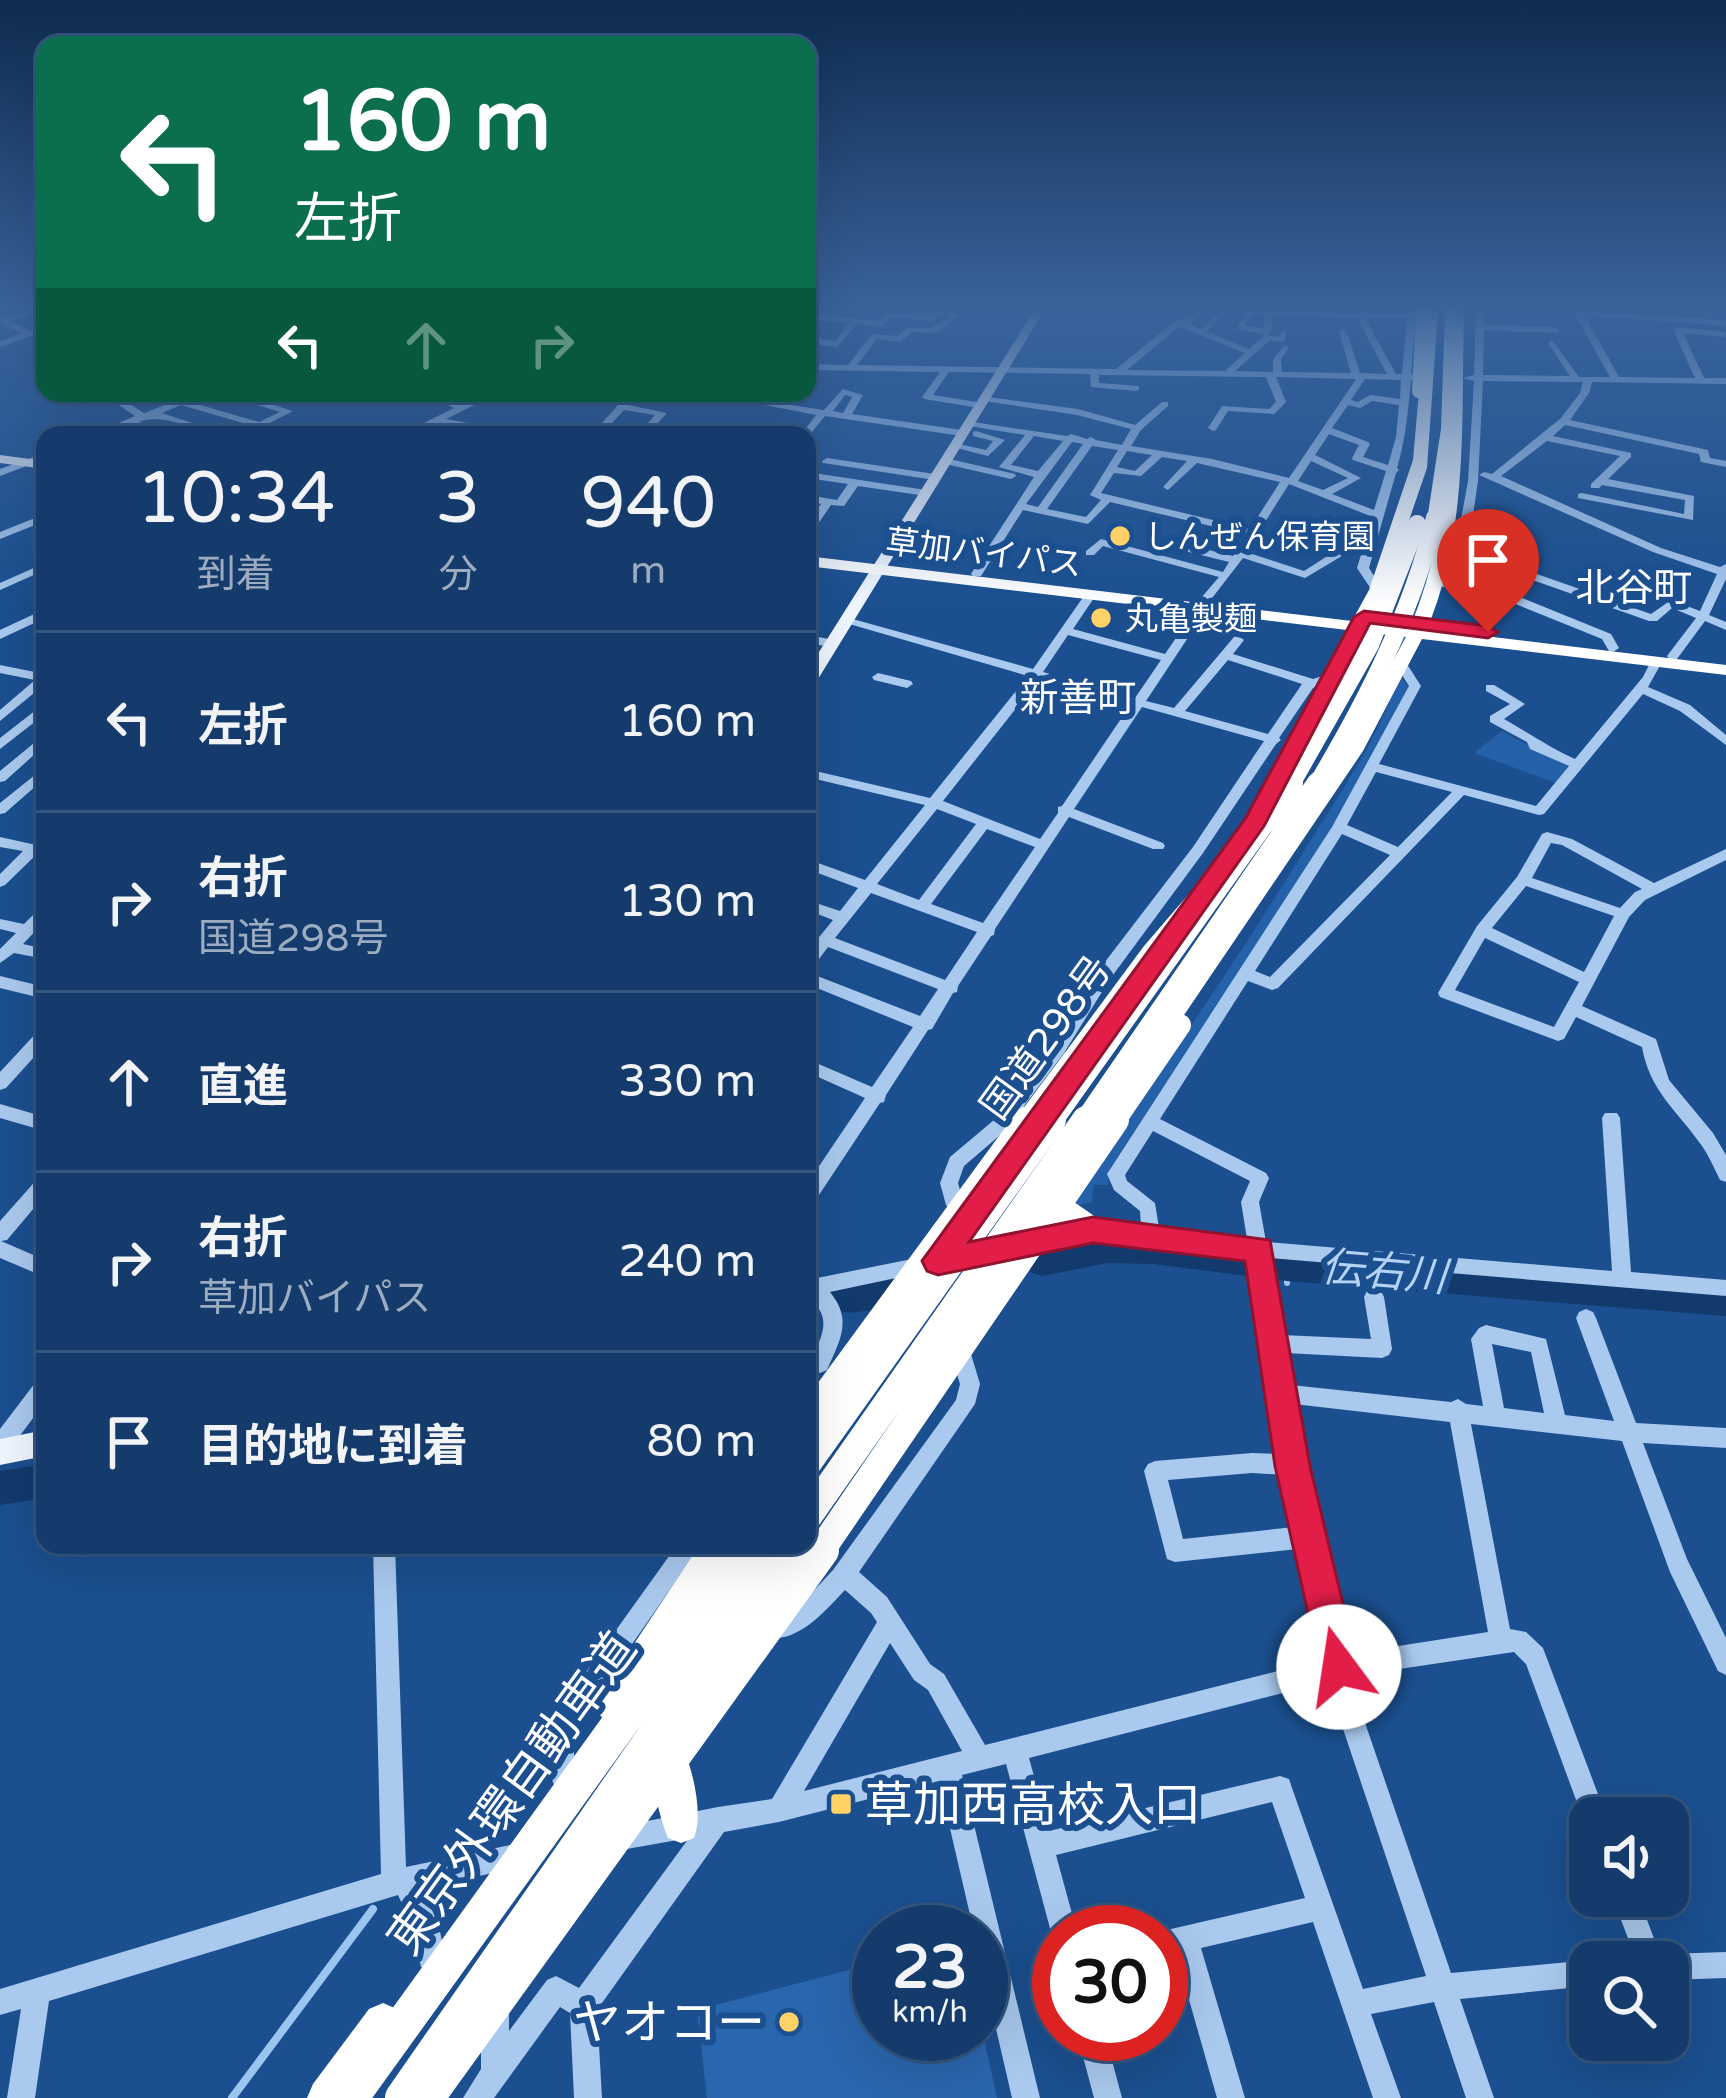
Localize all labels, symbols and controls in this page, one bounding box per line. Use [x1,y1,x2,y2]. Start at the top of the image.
text: 160 m [294,72,551,173]
icon: left [96,84,252,240]
text: 左折 [294,187,402,252]
icon: left [267,312,333,378]
icon: ahead [393,312,459,378]
icon: right [519,312,585,378]
text: 10:34 [136,456,335,543]
text: 3 [435,456,481,543]
text: 940 [580,461,716,548]
pin [1437,509,1539,632]
place label: しんぜん保育園 [1144,518,1375,557]
street label: 草加バイパス [884,522,1084,585]
marker: しんぜん保育園 [1107,523,1133,549]
icon: arrive [1455,527,1521,593]
text: m [630,547,666,594]
text: 到着 [197,551,275,598]
text: 分 [438,551,477,598]
district label: 北谷町 [1575,565,1693,612]
place label: 丸亀製麺 [1125,600,1257,639]
marker: 丸亀製麺 [1088,605,1114,631]
district label: 新善町 [1019,675,1137,722]
icon: left [96,689,162,755]
text: 160 m [618,695,756,749]
text: 左折 [198,700,288,754]
text: 右折 [198,852,288,906]
icon: right [96,869,162,935]
text: 130 m [618,875,756,929]
text: 国道298号 [198,915,388,962]
street label: 国道298号 [971,947,1121,1129]
icon: ahead [96,1049,162,1115]
text: 330 m [618,1055,756,1109]
text: 直進 [198,1060,288,1114]
text: 右折 [198,1212,288,1266]
icon: right [96,1229,162,1295]
text: 240 m [618,1235,756,1289]
water label: 伝右川 [1319,1242,1453,1304]
text: 草加バイパス [198,1275,431,1322]
icon: arrive [96,1409,162,1475]
text: 80 m [646,1415,756,1469]
text: 目的地に到着 [198,1420,468,1474]
position arrow [1276,1604,1402,1730]
street label: 東京外環自動車道 [376,1622,649,1967]
place label: 草加西高校入口 [865,1777,1201,1835]
marker: 草加西高校入口 [828,1791,854,1817]
map controls [1569,1797,1689,2061]
button: sound [1569,1797,1689,1917]
speed limit sign: 30 [1032,1905,1188,2061]
text: 23 [892,1932,968,2004]
button: search [1569,1941,1689,2061]
text: km/h [892,1994,968,2031]
place label: ヤオコー [573,1995,765,2053]
marker: ヤオコー [776,2009,802,2035]

